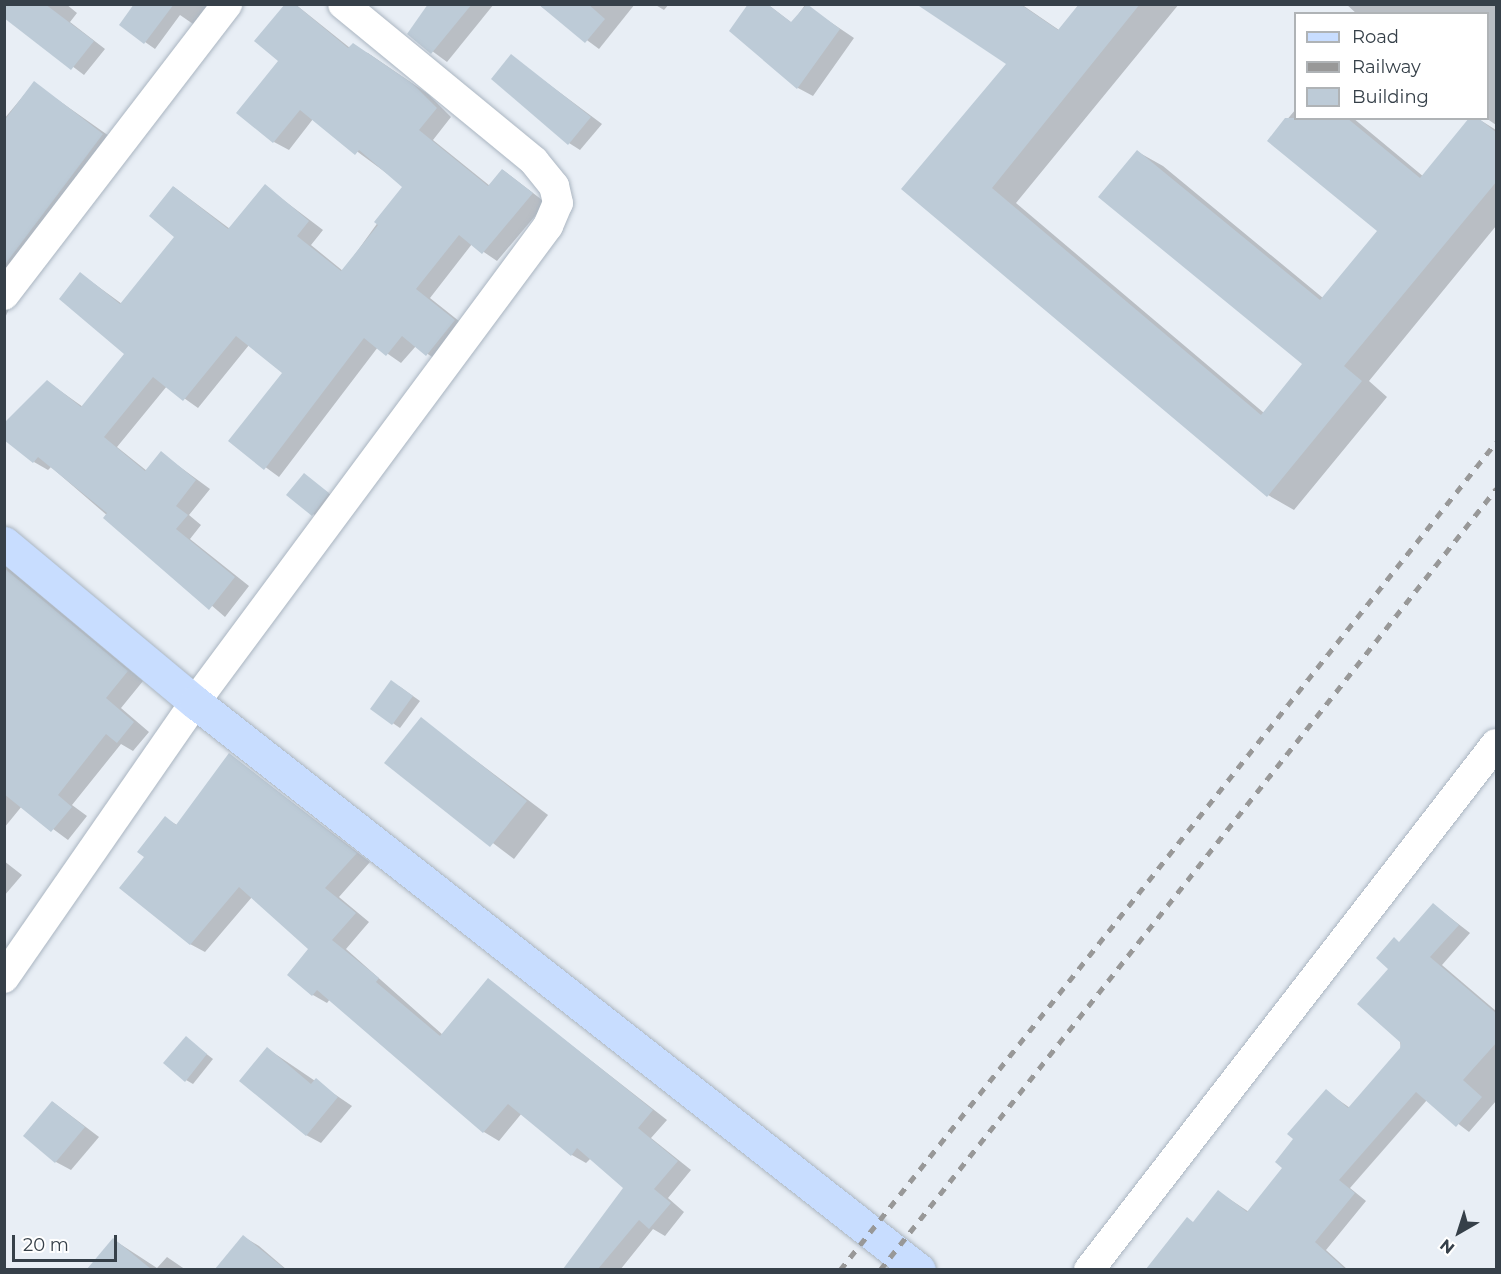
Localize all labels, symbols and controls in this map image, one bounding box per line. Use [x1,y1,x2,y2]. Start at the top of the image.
legend [1294,12,1489,120]
text: Road [1352,26,1399,48]
text: Railway [1352,56,1421,78]
text: Building [1352,86,1429,108]
north arrow [1429,1202,1489,1262]
scale bar [15,1223,120,1261]
text: 20 m [23,1234,69,1256]
text: N [1436,1235,1458,1258]

